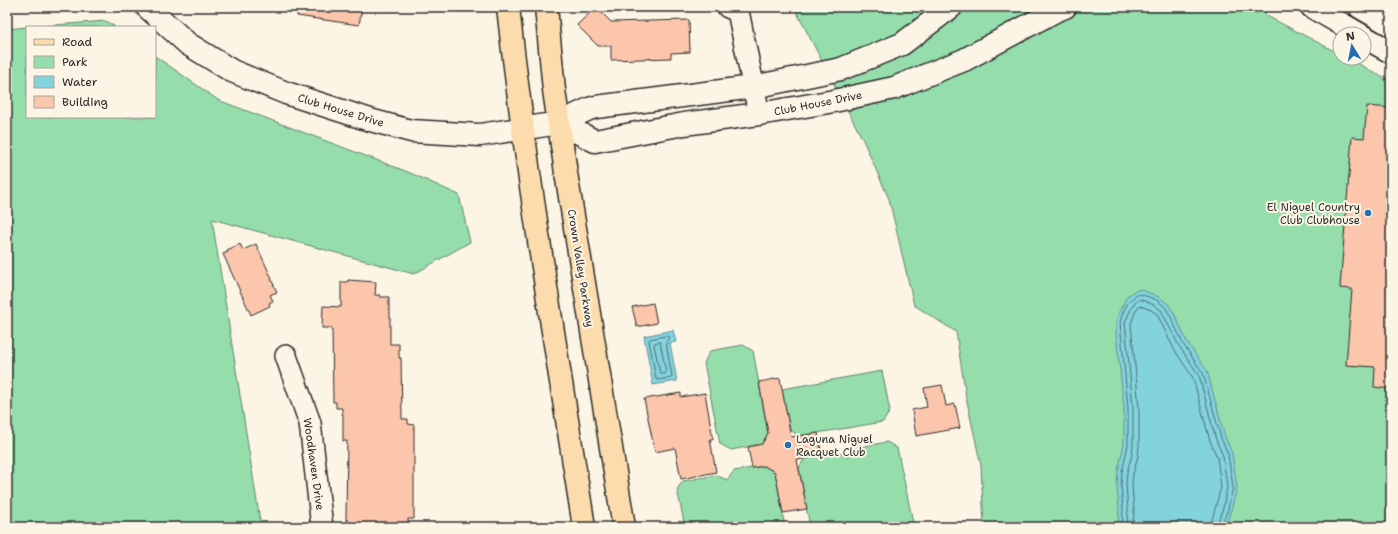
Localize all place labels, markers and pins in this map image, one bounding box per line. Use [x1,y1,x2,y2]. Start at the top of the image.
place label: El Niguel Country Club Clubhouse [1267,200,1360,228]
marker: El Niguel Country Club Clubhouse [1363,208,1373,218]
place label: Laguna Niguel Racquet Club [796,432,873,460]
marker: Laguna Niguel Racquet Club [783,440,793,450]

